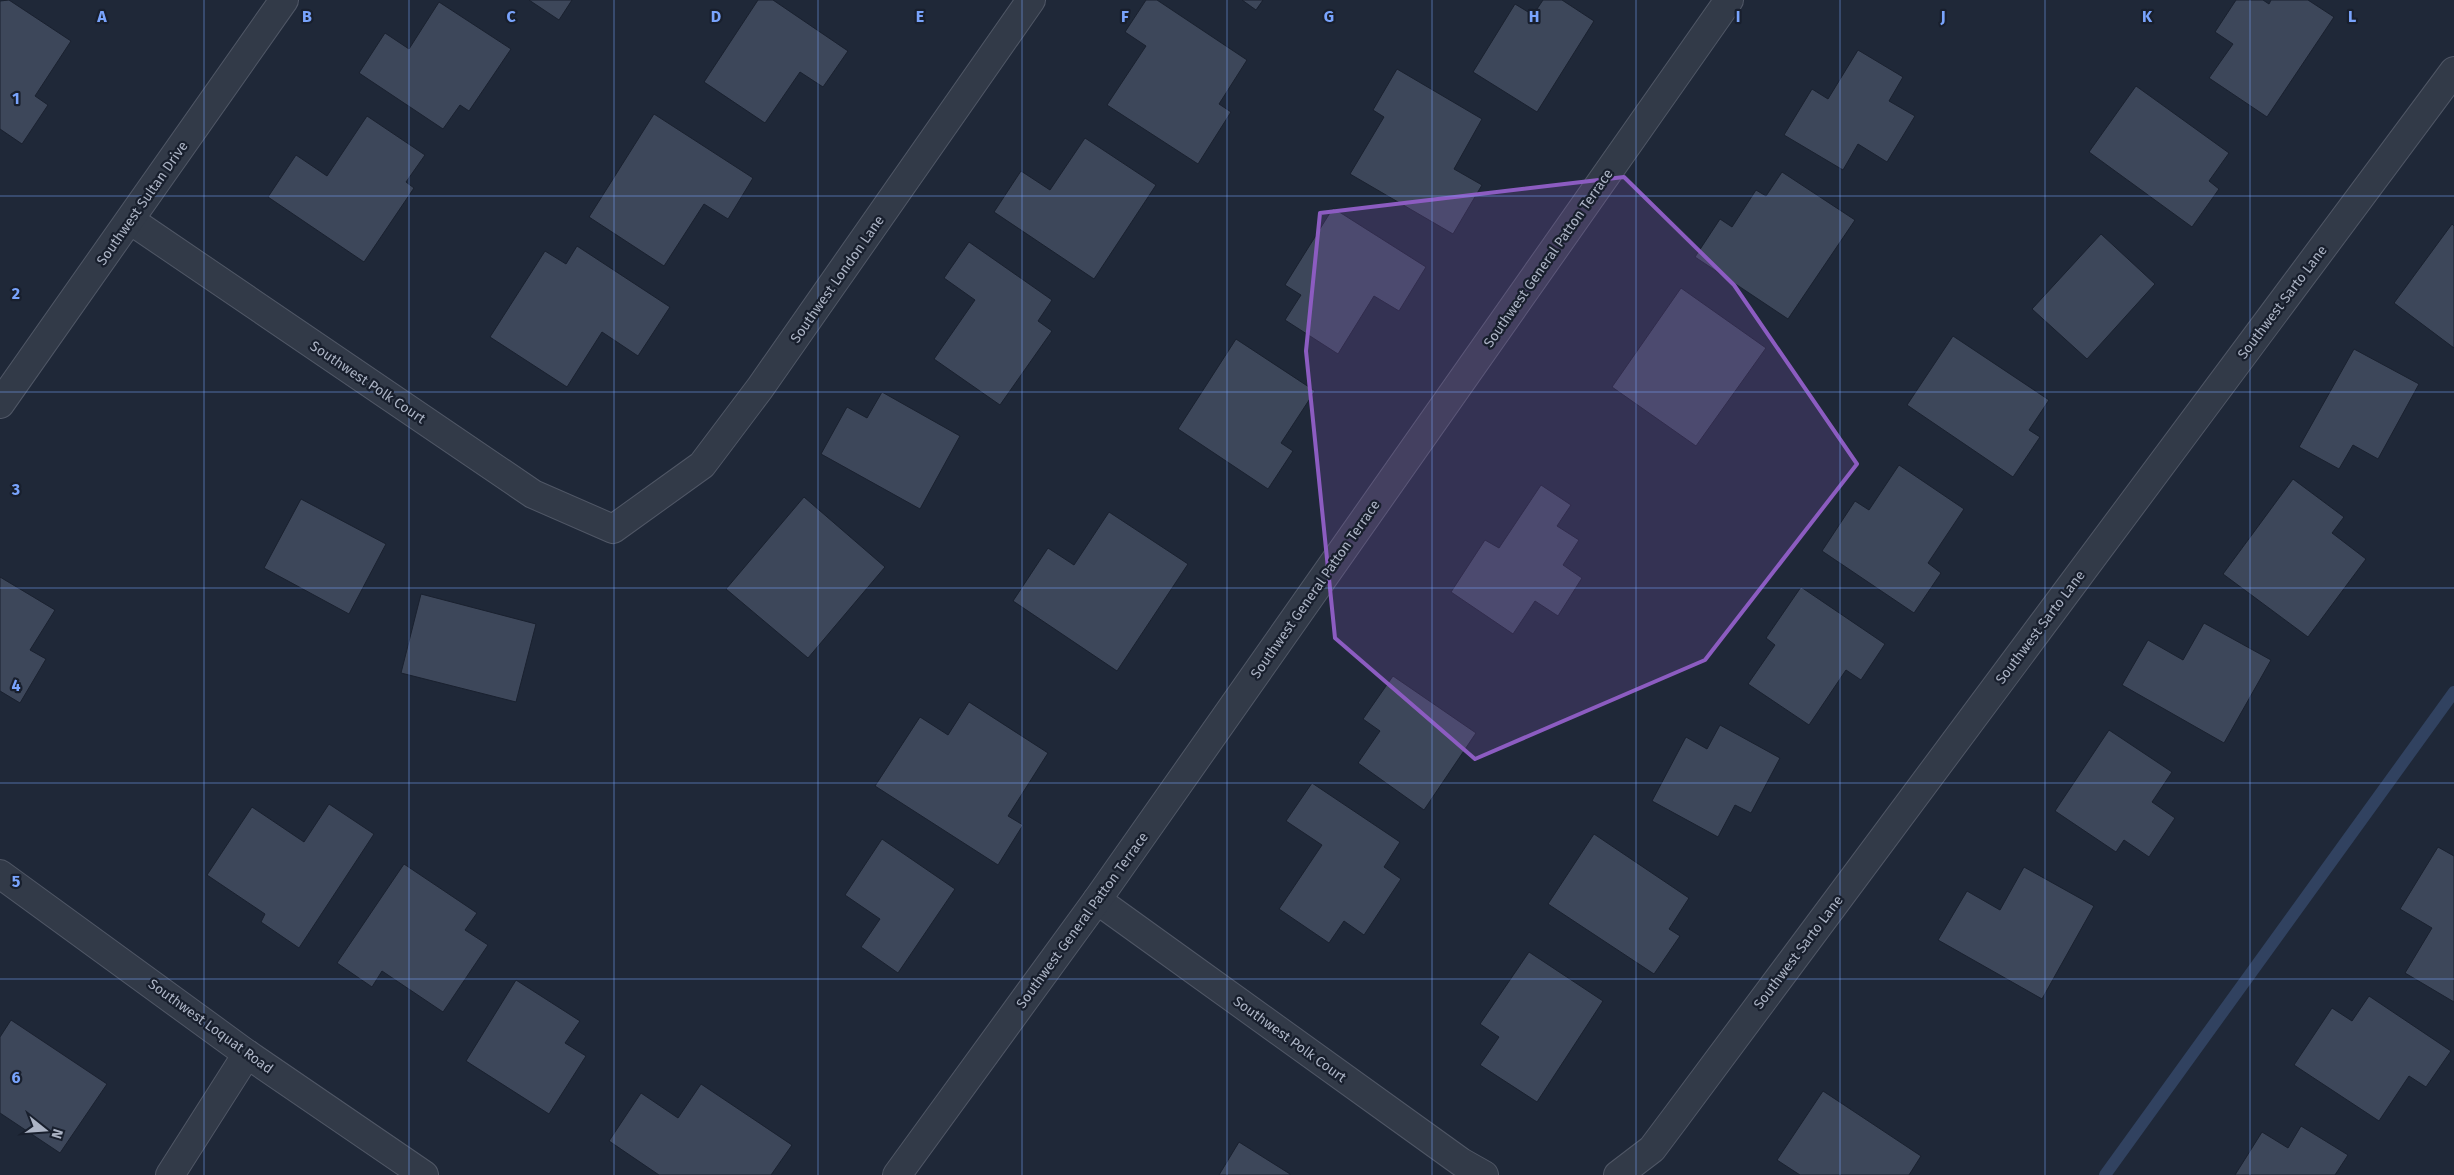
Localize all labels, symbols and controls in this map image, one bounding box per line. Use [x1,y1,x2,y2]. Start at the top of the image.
text: A [96,7,107,26]
text: B [302,7,312,26]
text: C [506,7,516,26]
text: D [711,7,721,26]
text: E [916,7,924,26]
text: F [1121,7,1129,26]
text: G [1324,7,1334,26]
text: H [1529,7,1539,26]
text: I [1736,7,1740,26]
text: J [1939,7,1946,26]
text: K [2142,7,2153,26]
text: L [2348,7,2356,26]
text: 1 [12,89,20,108]
street label: Southwest Sultan Drive [93,138,192,269]
street label: Southwest General Patton Terrace [1480,166,1617,351]
street label: Southwest London Lane [787,212,888,346]
street label: Southwest Sarto Lane [2234,242,2331,362]
text: 2 [12,284,20,303]
street label: Southwest Polk Court [307,338,429,428]
text: 3 [11,480,20,499]
street label: Southwest General Patton Terrace [1247,497,1384,682]
street label: Southwest Sarto Lane [1992,567,2089,687]
text: 4 [11,676,21,695]
street label: Southwest General Patton Terrace [1013,829,1152,1012]
text: 5 [12,872,21,891]
street label: Southwest Sarto Lane [1750,892,1847,1012]
street label: Southwest Loquat Road [145,975,276,1077]
street label: Southwest Polk Court [1230,993,1350,1087]
text: 6 [11,1068,21,1087]
north arrow [20,1105,70,1155]
text: N [47,1127,66,1141]

